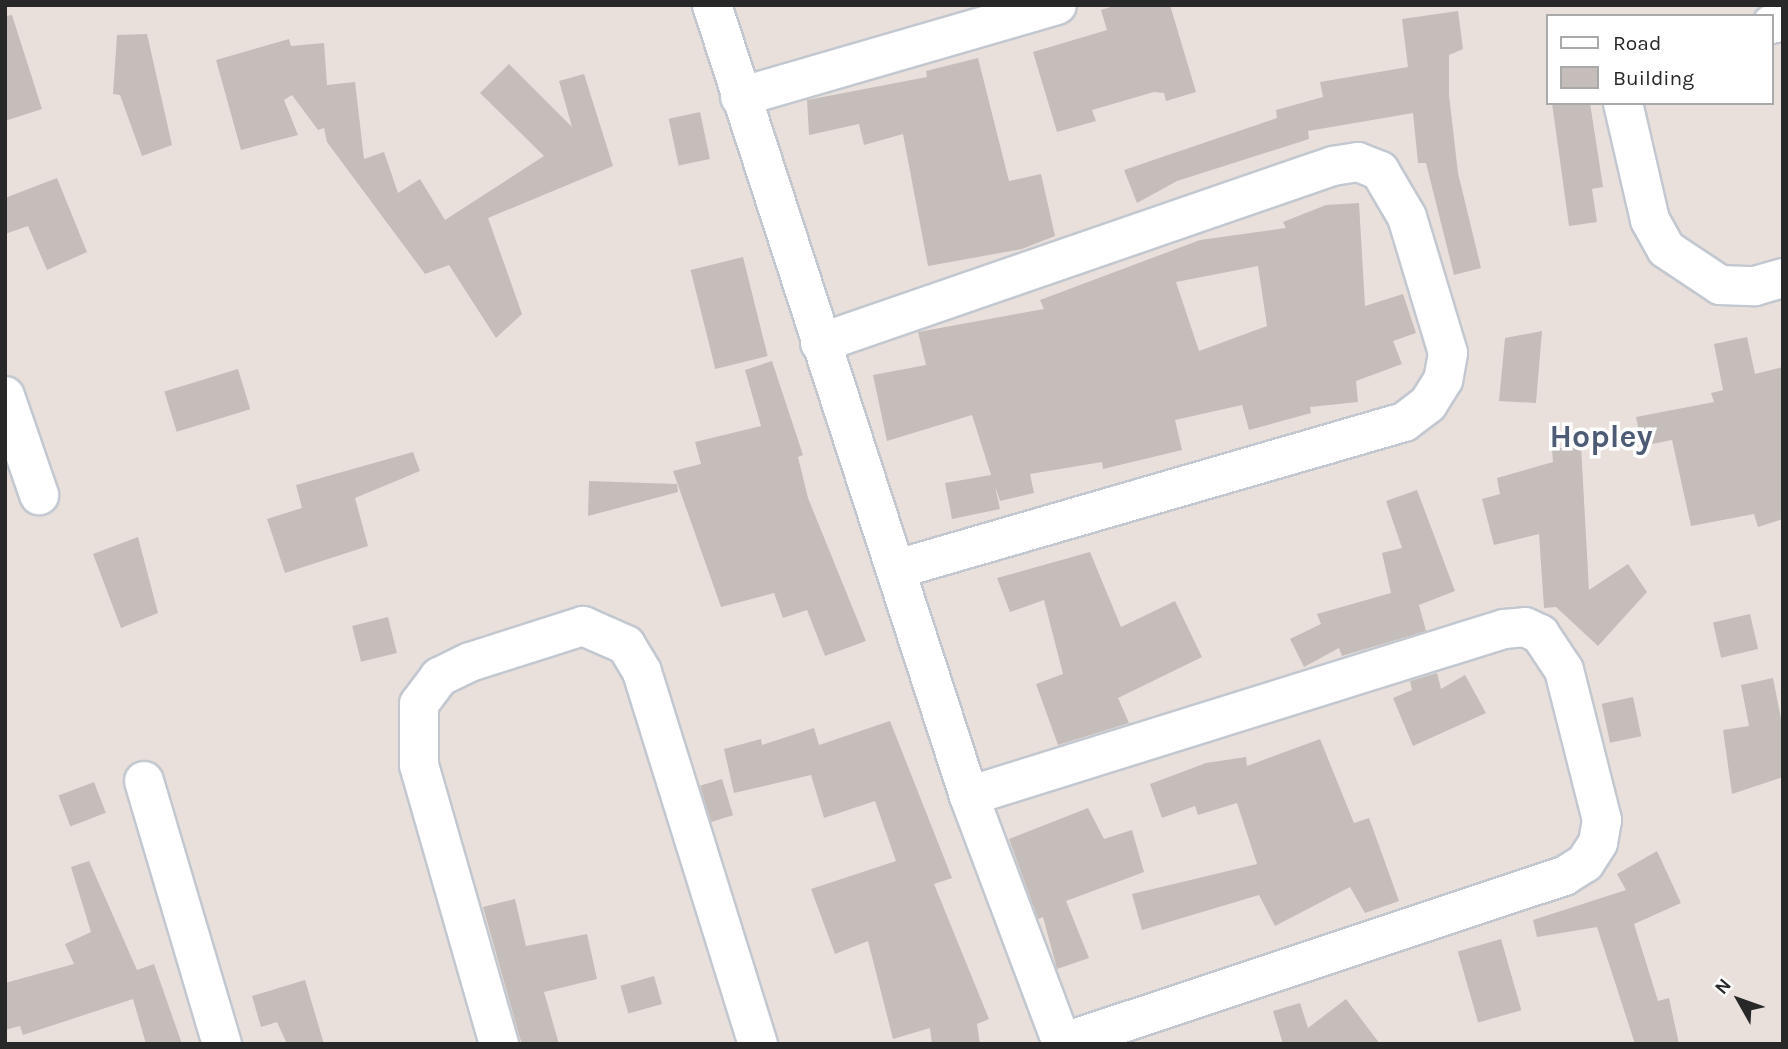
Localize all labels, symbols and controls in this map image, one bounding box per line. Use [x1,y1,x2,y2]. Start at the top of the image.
legend [1546,14,1774,105]
text: Road [1613,31,1661,55]
text: Building [1613,66,1694,90]
district label: Hopley [1549,418,1653,456]
north arrow [1704,965,1774,1035]
text: N [1710,974,1736,999]

